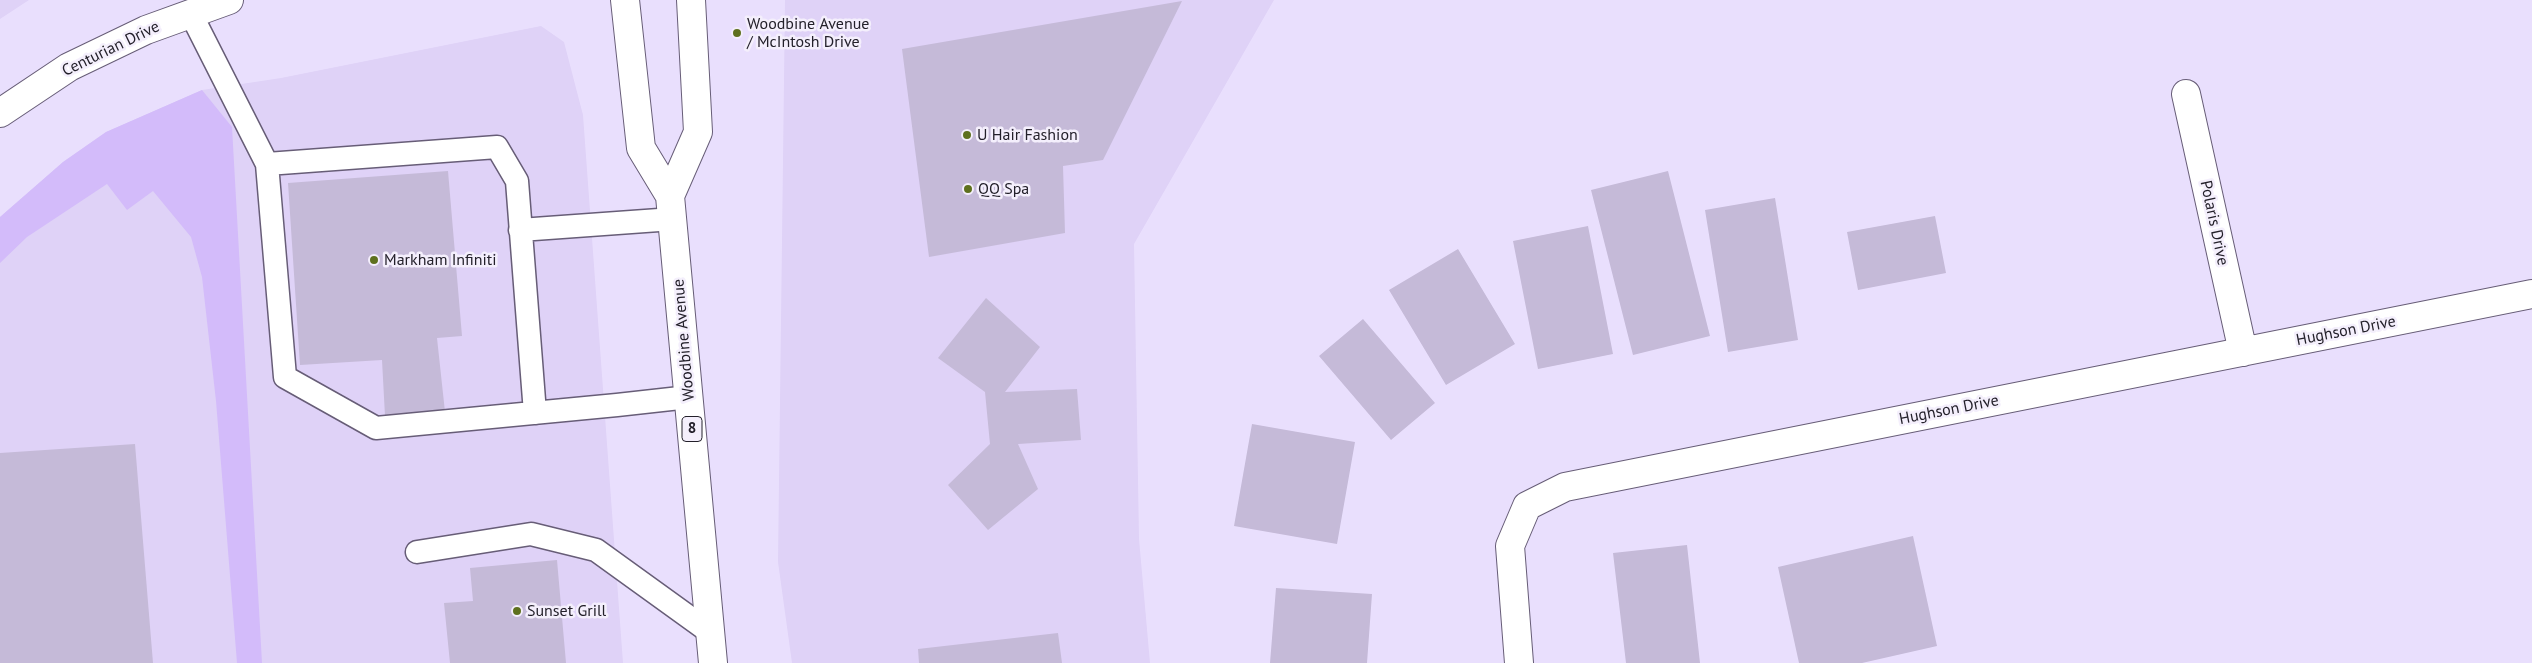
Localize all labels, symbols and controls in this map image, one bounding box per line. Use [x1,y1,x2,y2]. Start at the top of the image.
place label: Woodbine Avenue / McIntosh Drive [747,14,869,52]
street label: Centurian Drive [59,17,163,81]
marker: Woodbine Avenue / McIntosh Drive [731,27,743,39]
place label: U Hair Fashion [977,125,1078,145]
marker: U Hair Fashion [961,129,973,141]
place label: QQ Spa [978,179,1029,199]
street label: Polaris Drive [2196,179,2232,267]
marker: QQ Spa [962,183,974,195]
place label: Markham Infiniti [384,250,496,270]
marker: Markham Infiniti [368,254,380,266]
street label: Woodbine Avenue [669,278,699,402]
street label: Hughson Drive [2295,312,2397,350]
street label: Hughson Drive [1898,391,2000,429]
road number: 8 [682,416,702,442]
place label: Sunset Grill [527,601,606,621]
marker: Sunset Grill [511,605,523,617]

